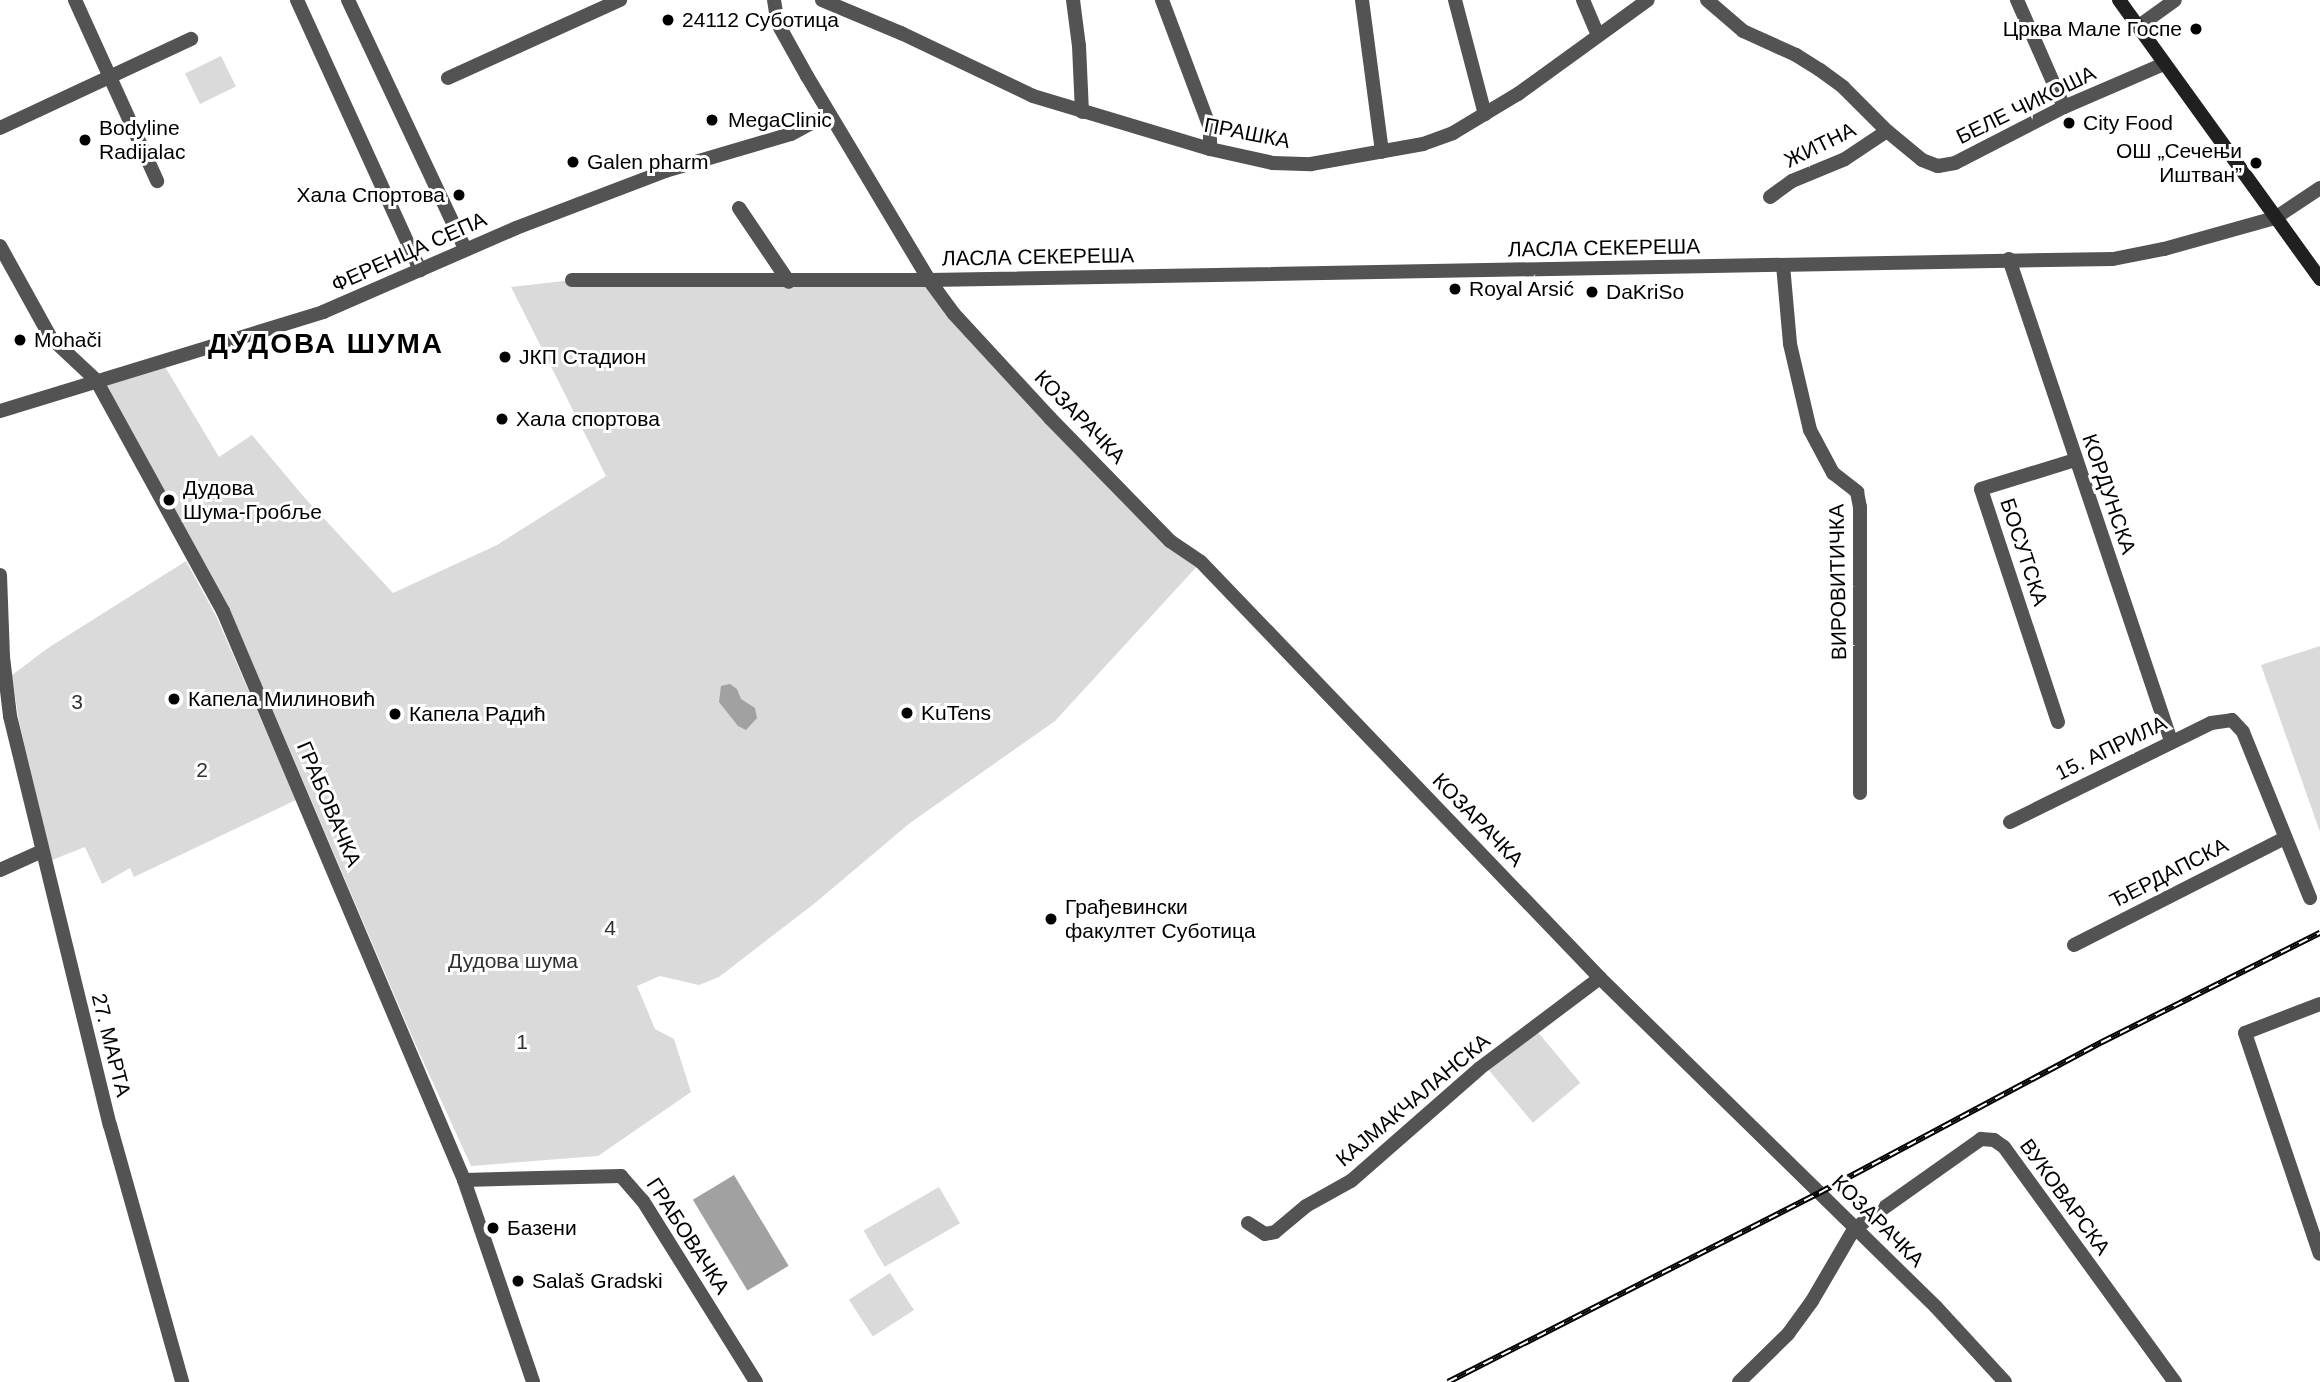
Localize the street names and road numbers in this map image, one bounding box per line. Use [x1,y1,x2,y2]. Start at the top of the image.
street label: БЕЛЕ ЧИКОША [1952,60,2100,150]
street label: ПРАШКА [1202,112,1292,154]
street label: ЖИТНА [1780,117,1860,173]
street label: ФЕРЕНЦА СЕПА [328,207,490,297]
street label: ЛАСЛА СЕКЕРЕША [1508,234,1700,262]
street label: ЛАСЛА СЕКЕРЕША [942,243,1134,271]
street label: КОЗАРАЧКА [1029,365,1131,469]
street label: КОРДУНСКА [2077,431,2141,557]
street label: БОСУТСКА [1995,495,2053,609]
street label: ВИРОВИТИЧКА [1824,504,1852,660]
street label: 15. АПРИЛА [2051,710,2171,786]
street label: ГРАБОВАЧКА [291,738,367,870]
street label: КОЗАРАЧКА [1427,768,1529,872]
street label: ЂЕРДАПСКА [2106,832,2232,914]
street label: 27. МАРТА [86,991,136,1099]
street label: КАЈМАКЧАЛАНСКА [1331,1028,1495,1172]
street label: ВУКОВАРСКА [2014,1134,2116,1260]
street label: КОЗАРАЧКА [1827,1170,1929,1272]
street label: ГРАБОВАЧКА [641,1173,735,1299]

